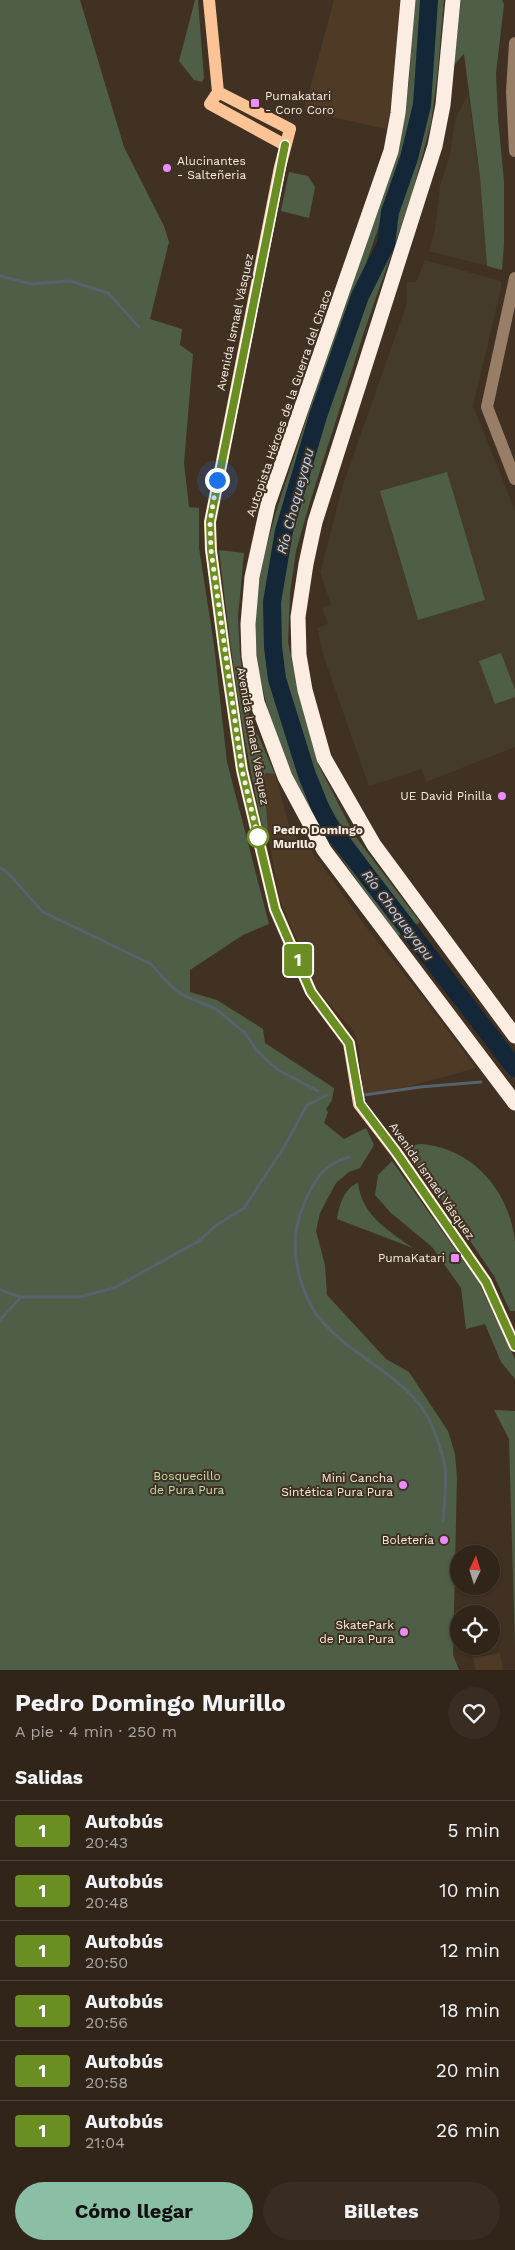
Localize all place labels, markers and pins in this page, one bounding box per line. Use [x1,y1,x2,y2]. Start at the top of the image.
place label: Pumakatari - Coro Coro [265,89,334,117]
marker: Pumakatari - Coro Coro [249,97,261,109]
place label: Alucinantes - Salteñeria [177,154,246,182]
marker: Alucinantes - Salteñeria [161,162,173,174]
place label: UE David Pinilla [400,789,492,803]
marker: UE David Pinilla [496,790,508,802]
place label: Pedro Domingo Murillo [273,823,363,851]
marker: Pedro Domingo Murillo [247,826,269,848]
place label: PumaKatari [378,1251,445,1265]
marker: PumaKatari [449,1252,461,1264]
place label: Mini Cancha Sintética Pura Pura [281,1471,393,1499]
marker: Mini Cancha Sintética Pura Pura [397,1479,409,1491]
place label: Boletería [382,1533,434,1547]
marker: Boletería [438,1534,450,1546]
place label: SkatePark de Pura Pura [319,1618,394,1646]
marker: SkatePark de Pura Pura [398,1626,410,1638]

